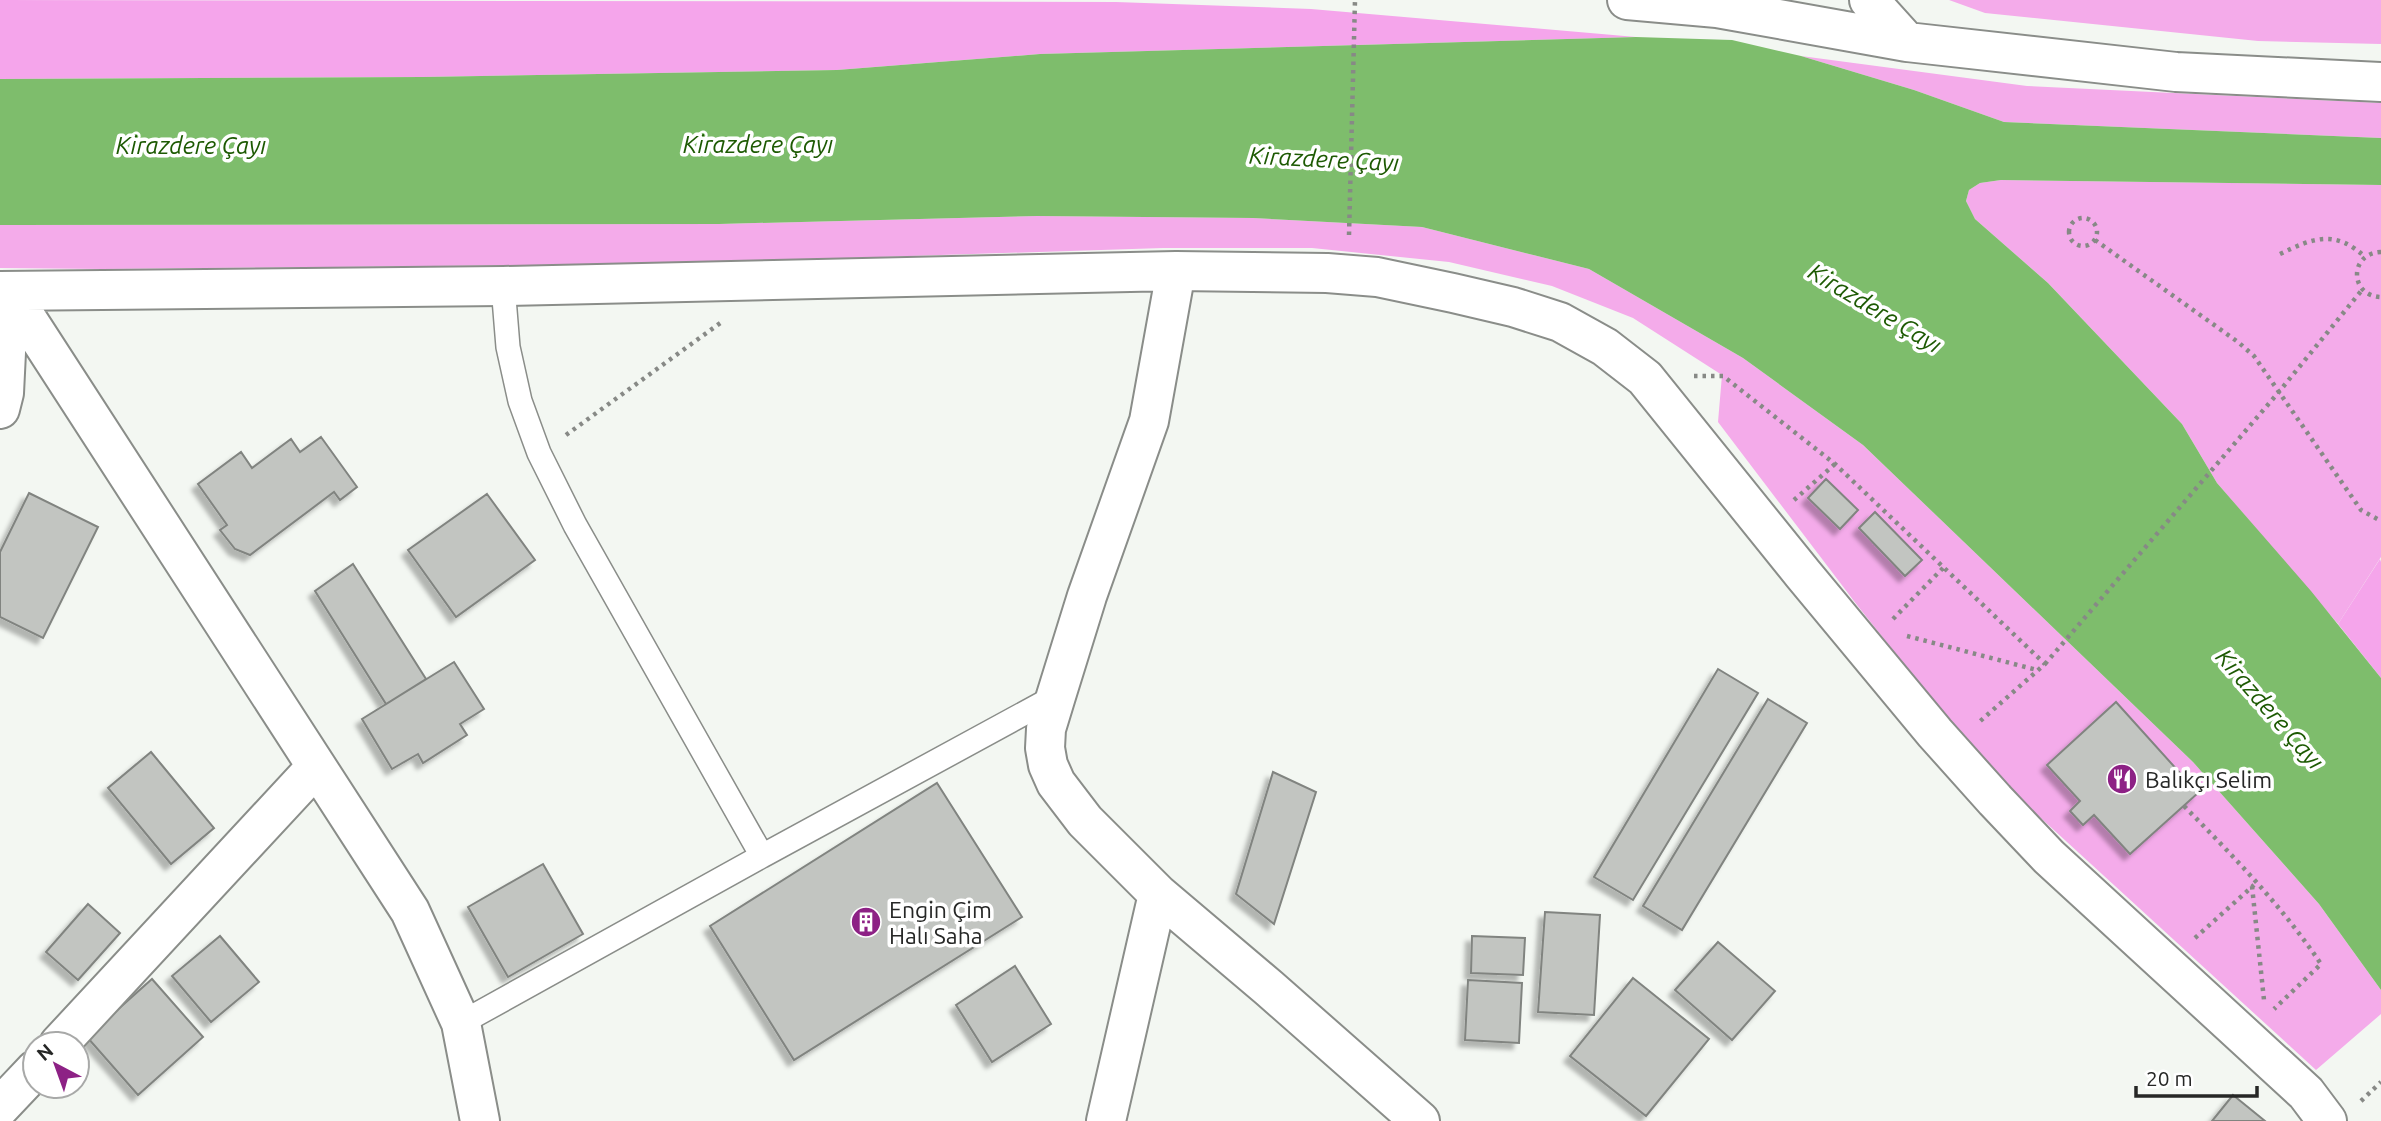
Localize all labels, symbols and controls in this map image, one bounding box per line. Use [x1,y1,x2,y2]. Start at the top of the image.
water label: Kirazdere Çayı [683,131,833,158]
water label: Kirazdere Çayı [116,132,266,159]
water label: Kirazdere Çayı [1248,142,1400,176]
water label: Kirazdere Çayı [1804,258,1946,358]
water label: Kirazdere Çayı [2210,643,2330,775]
restaurant icon: Balıkçı Selim [2105,762,2139,796]
place label: Balıkçı Selim [2145,767,2272,792]
place label: Engin Çim Halı Saha [889,897,992,948]
building icon: Engin Çim Halı Saha [849,905,883,939]
north arrow [21,1030,91,1100]
text: N [32,1039,57,1065]
scale bar [2136,1054,2257,1098]
text: 20 m [2146,1066,2193,1090]

